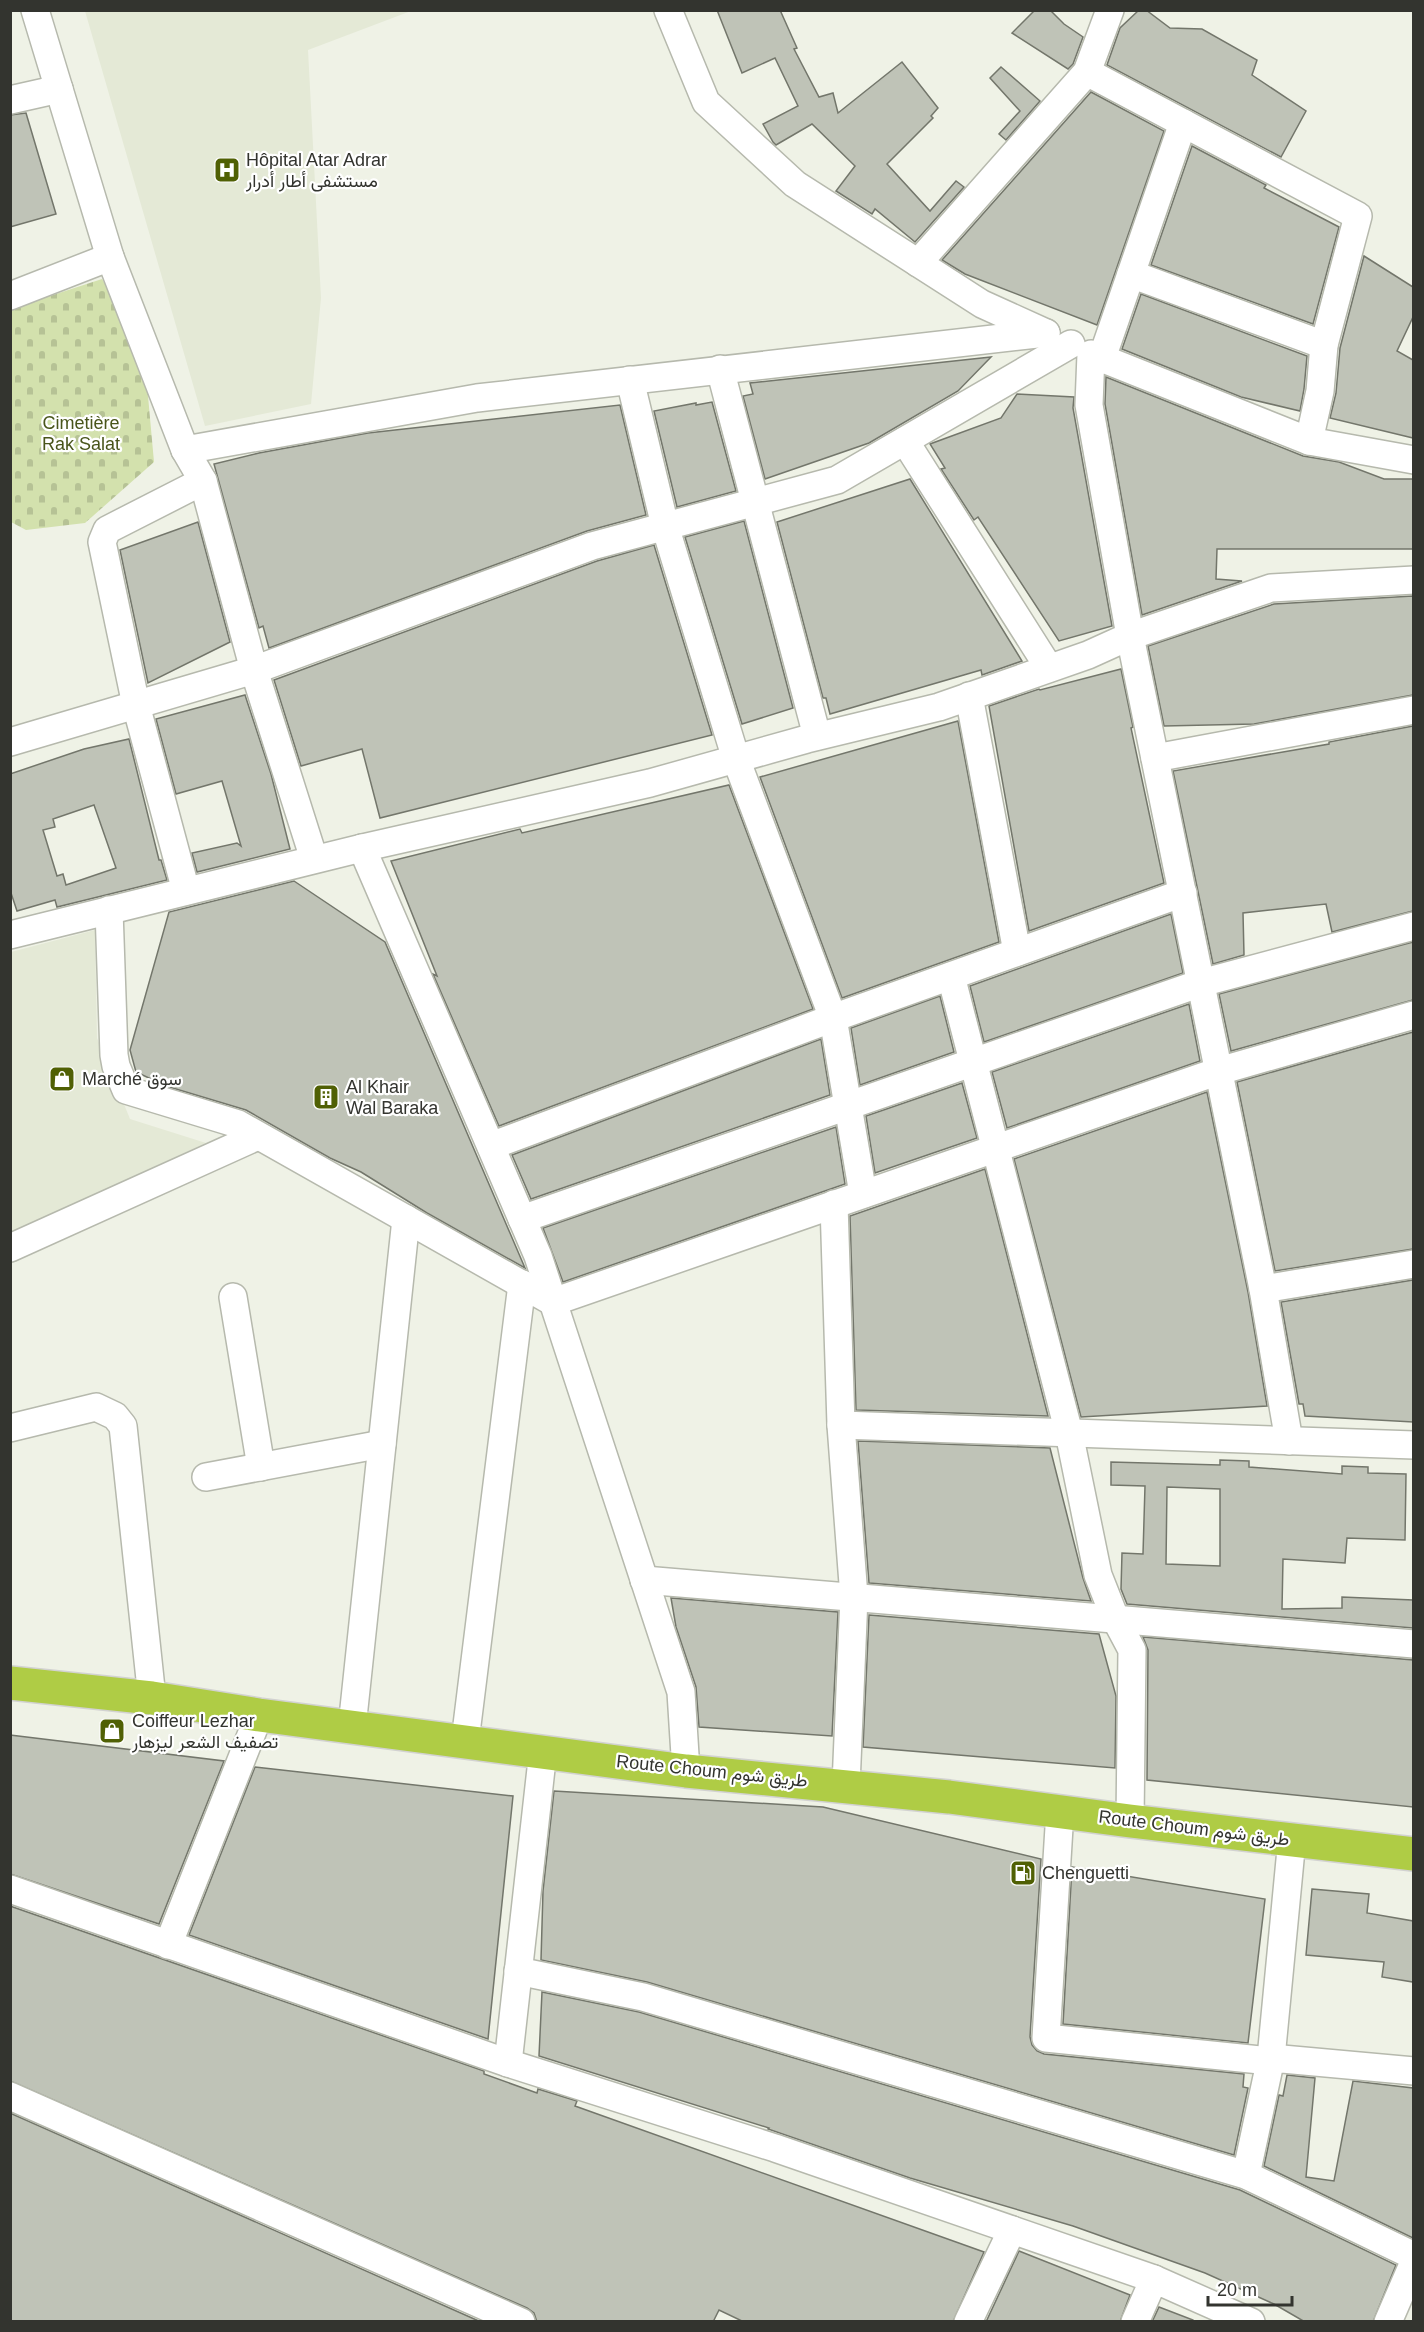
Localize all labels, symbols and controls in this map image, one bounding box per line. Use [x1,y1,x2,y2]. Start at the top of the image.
place label: Hôpital Atar Adrar مستشفى أطار أدرار [245,150,387,192]
hospital icon: Hôpital Atar Adrar مستشفى أطار أدرار [212,155,242,185]
park label: Cimetière Rak Salat [42,413,120,454]
shop icon: Marché سوق [47,1064,77,1094]
place label: Marché سوق [82,1069,182,1090]
place label: Al Khair Wal Baraka [346,1077,439,1118]
building icon: Al Khair Wal Baraka [311,1082,341,1112]
place label: Coiffeur Lezhar تصفيف الشعر ليزهار [131,1711,278,1753]
shop icon: Coiffeur Lezhar تصفيف الشعر ليزهار [97,1716,127,1746]
street label: Route Choum طريق شوم [615,1751,809,1793]
street label: Route Choum طريق شوم [1097,1806,1291,1852]
fuel station icon: Chenguetti [1008,1858,1038,1888]
place label: Chenguetti [1042,1863,1129,1883]
scale bar [1208,2269,1292,2307]
text: 20 m [1217,2280,1257,2300]

